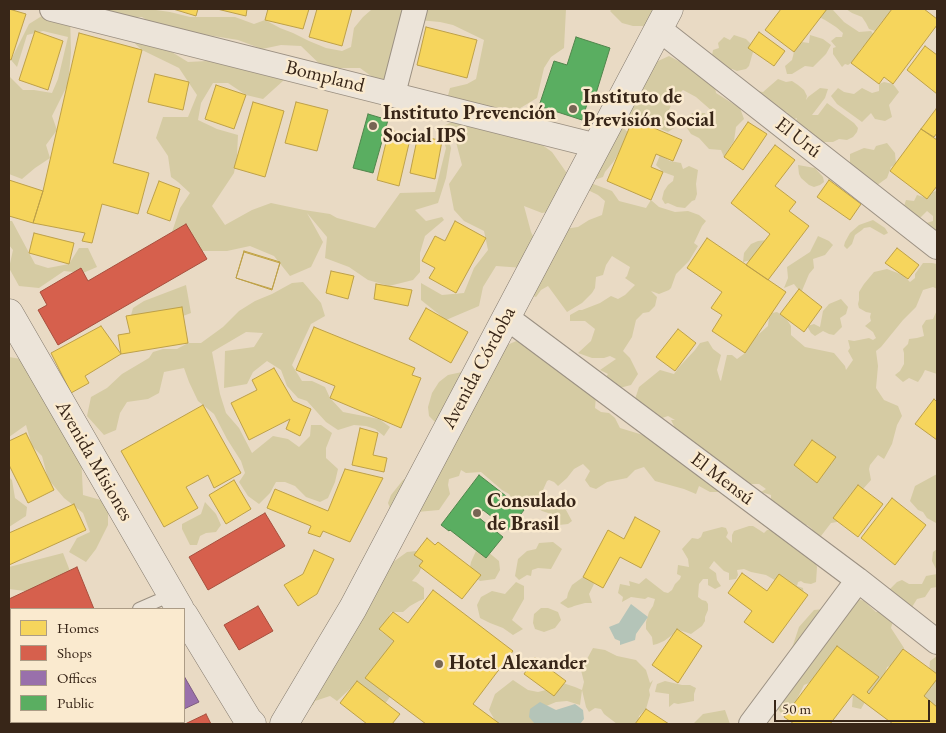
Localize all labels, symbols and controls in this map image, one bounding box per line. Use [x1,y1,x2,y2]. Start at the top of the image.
street label: Bompland [283,56,367,98]
place label: Instituto de Previsión Social [583,86,715,133]
place label: Instituto Prevención Social IPS [383,102,556,149]
marker: Instituto de Previsión Social [567,103,579,115]
street label: El Urú [770,113,826,163]
marker: Instituto Prevención Social IPS [367,120,379,132]
street label: Avenida Córdoba [437,303,521,433]
street label: Avenida Misiones [50,397,138,525]
street label: El Mensú [686,447,758,511]
place label: Consulado de Brasil [487,490,576,537]
marker: Consulado de Brasil [471,507,483,519]
legend [10,608,185,723]
text: Homes [57,618,99,637]
text: Shops [57,643,92,662]
place label: Hotel Alexander [449,652,586,676]
marker: Hotel Alexander [433,658,445,670]
text: Offices [57,668,97,687]
scale bar [776,690,932,722]
text: Public [57,693,94,712]
text: 50 m [782,699,811,718]

